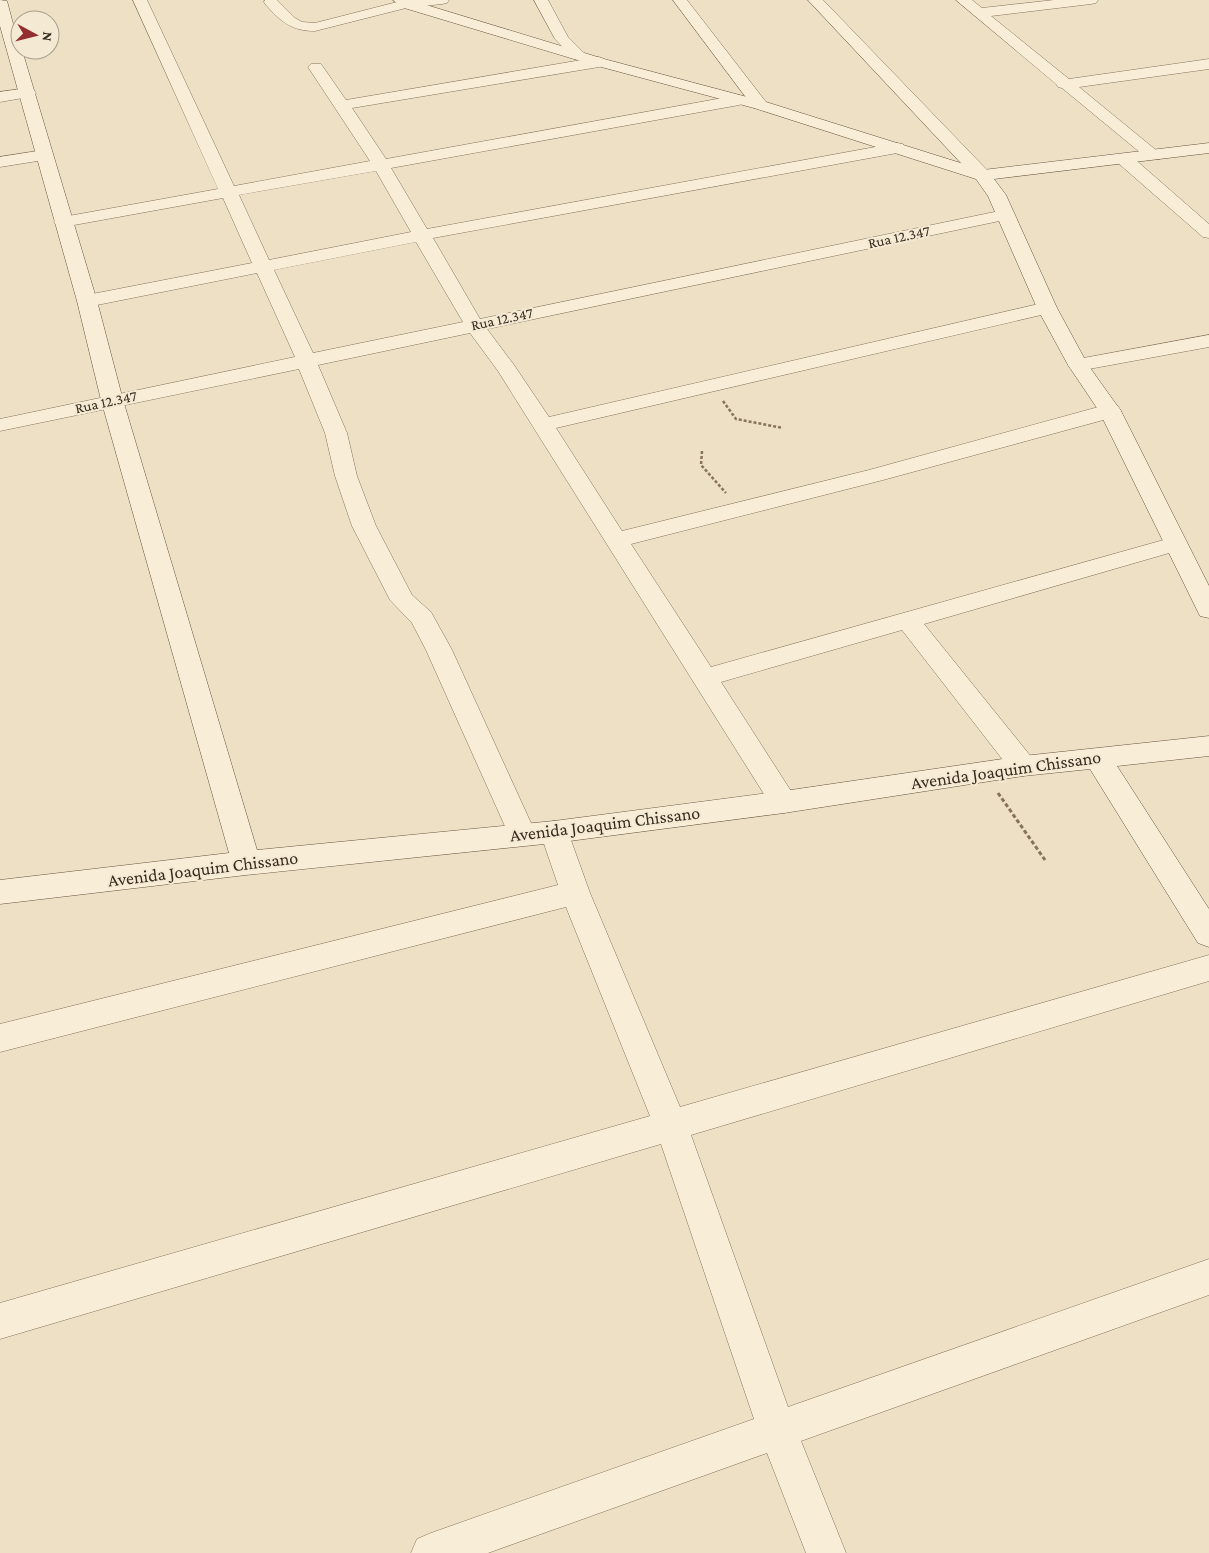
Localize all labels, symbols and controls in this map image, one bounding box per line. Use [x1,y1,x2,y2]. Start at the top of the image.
north arrow [10,10,60,60]
text: N [39,31,56,43]
street label: Rua 12.347 [867,223,931,251]
street label: Rua 12.347 [470,305,534,333]
street label: Rua 12.347 [74,388,138,416]
street label: Avenida Joaquim Chissano [910,747,1102,793]
street label: Avenida Joaquim Chissano [509,802,701,846]
street label: Avenida Joaquim Chissano [107,847,299,891]

